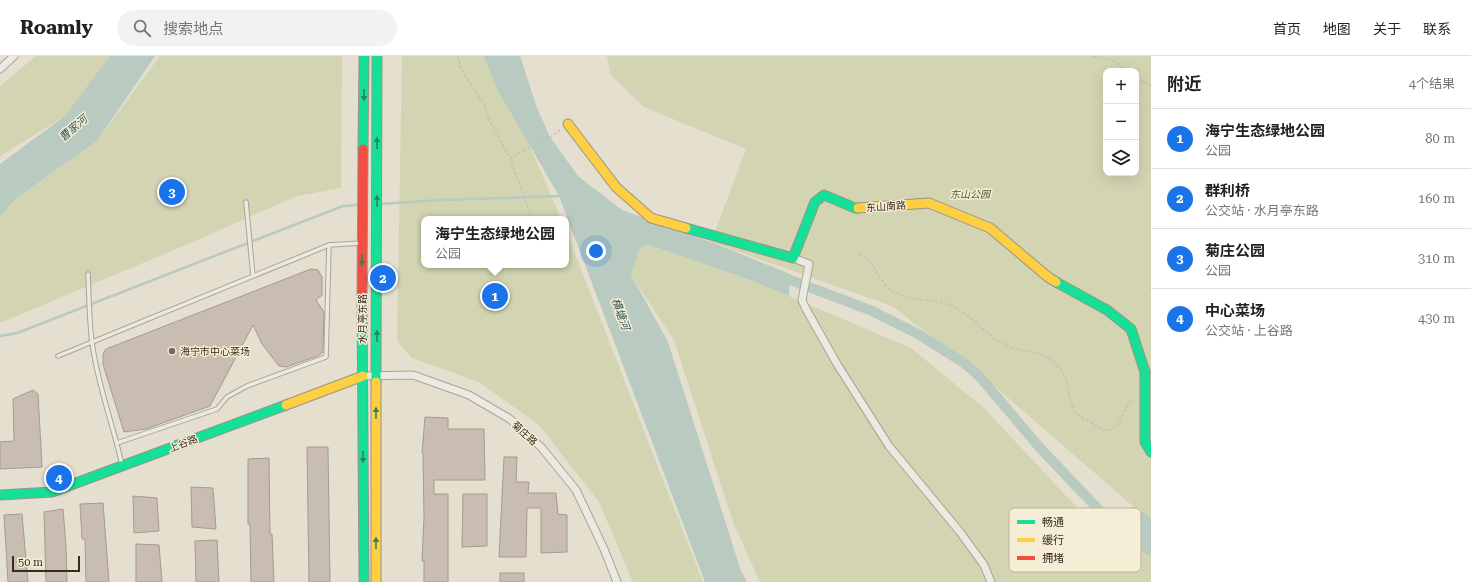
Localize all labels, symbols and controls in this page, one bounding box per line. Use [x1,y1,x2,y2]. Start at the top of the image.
search box [117,10,397,46]
text: Roamly [20,16,93,39]
icon: search [131,17,153,39]
text: 搜索地点 [163,20,223,38]
text: 首页 [1273,21,1301,37]
text: 地图 [1323,21,1351,37]
text: 关于 [1373,21,1401,37]
text: 联系 [1423,21,1451,37]
map controls [1103,68,1139,176]
button: + [1103,68,1139,104]
text: 附近 [1167,74,1201,94]
text: 4个结果 [1409,76,1455,91]
one-way arrow [361,89,367,102]
button: − [1103,104,1139,140]
water label: 曹家河 [57,111,92,144]
text: 海宁生态绿地公园 [1205,122,1325,140]
text: 1 [1176,131,1184,146]
text: 80 m [1425,131,1455,146]
one-way arrow [374,136,380,149]
button: layers [1103,140,1139,176]
text: 公园 [1205,143,1231,158]
pin: 3 [159,177,185,207]
text: 群利桥 [1205,182,1250,200]
park label: 东山公园 [950,189,992,200]
text: 2 [1176,191,1184,206]
text: 160 m [1418,191,1455,206]
one-way arrow [374,194,380,207]
street label: 东山南路 [866,200,906,213]
text: 公交站 · 水月亭东路 [1205,203,1319,218]
popup [421,216,569,268]
text: 海宁生态绿地公园 [435,225,555,243]
your location [586,241,606,261]
text: 菊庄公园 [1205,242,1265,260]
text: 公园 [435,246,461,261]
text: 3 [1176,251,1184,266]
text: 310 m [1418,251,1455,266]
one-way arrow [359,254,365,267]
pin: 2 [370,263,396,293]
text: 公园 [1205,263,1231,278]
pin: 1 [482,281,508,311]
street label: 水月亭东路 [357,294,368,344]
water label: 横塘河 [609,296,633,334]
text: 中心菜场 [1205,302,1265,320]
text: 4 [1176,311,1184,326]
text: 430 m [1418,311,1455,326]
text: 公交站 · 上谷路 [1205,323,1293,338]
one-way arrow [374,329,380,342]
marker: 海宁市中心菜场 [167,346,177,356]
place label: 海宁市中心菜场 [180,346,250,357]
one-way arrow [373,406,379,419]
street label: 菊庄路 [510,419,539,448]
street label: 上谷路 [167,433,199,454]
one-way arrow [360,451,366,464]
pin: 4 [46,463,72,493]
legend [1009,508,1141,572]
text: 畅通 [1042,516,1064,529]
text: 缓行 [1042,534,1064,547]
one-way arrow [373,536,379,549]
text: 拥堵 [1042,552,1064,565]
scale bar [12,554,80,573]
text: 50 m [18,556,43,569]

